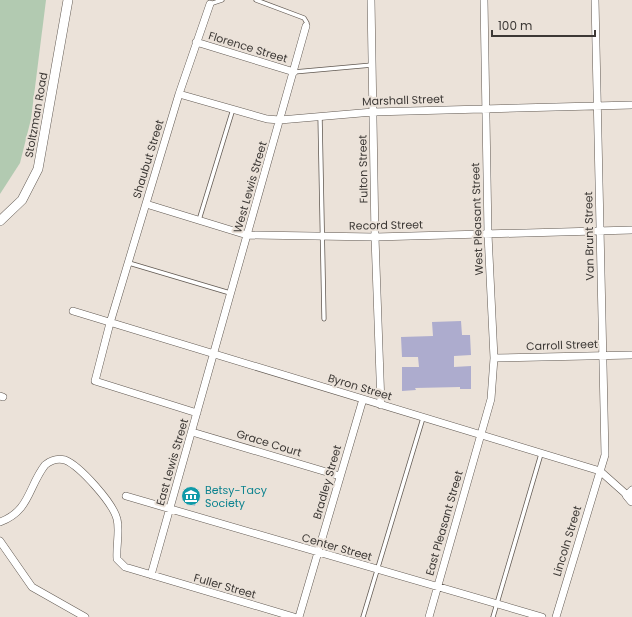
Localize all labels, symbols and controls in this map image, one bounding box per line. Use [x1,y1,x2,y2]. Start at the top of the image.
scale bar [492,12,595,38]
text: 100 m [498,17,532,34]
street label: Florence Street [206,27,290,67]
street label: Stoltzman Road [21,71,51,159]
street label: Marshall Street [362,91,444,109]
street label: Shaubut Street [128,118,168,200]
street label: Fulton Street [354,135,372,203]
street label: West Lewis Street [229,139,271,235]
street label: West Pleasant Street [467,162,487,276]
street label: Van Brunt Street [580,191,598,281]
street label: Record Street [349,216,423,234]
street label: Carroll Street [526,336,598,354]
street label: Byron Street [326,370,394,404]
street label: East Lewis Street [152,417,192,507]
street label: Grace Court [235,426,303,460]
street label: Bradley Street [309,443,345,521]
street label: East Pleasant Street [421,469,467,577]
place label: Betsy-Tacy Society [205,482,268,511]
museum icon: Betsy-Tacy Society [180,485,202,507]
street label: Lincoln Street [549,504,585,578]
street label: Center Street [300,529,374,565]
street label: Fuller Street [192,569,258,603]

